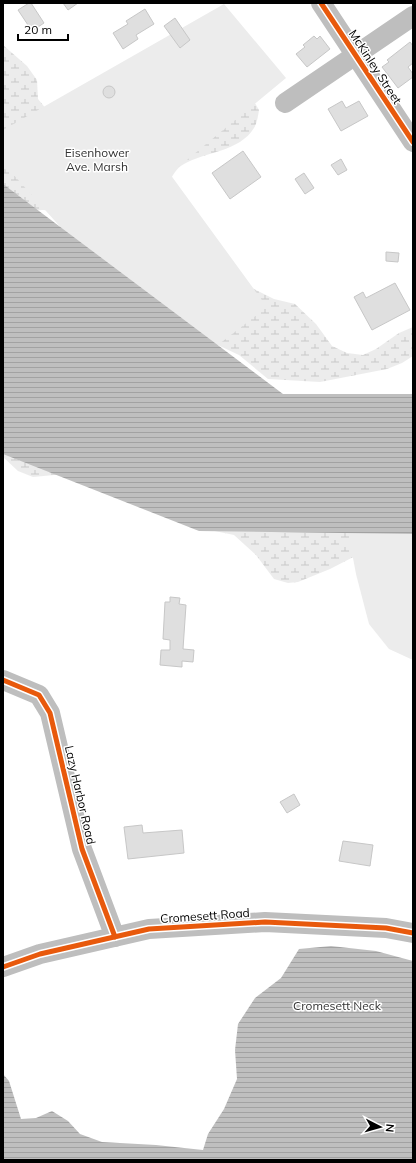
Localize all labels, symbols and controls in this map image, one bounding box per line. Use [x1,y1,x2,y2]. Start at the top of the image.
scale bar [18,16,68,42]
text: 20 m [24,22,52,37]
street label: McKinley Street [346,27,405,107]
park label: Eisenhower Ave. Marsh [65,145,130,174]
street label: Lazy Harbor Road [62,744,99,846]
street label: Cromesett Road [160,905,250,926]
park label: Cromesett Neck [293,998,382,1013]
north arrow [360,1107,400,1147]
text: N [383,1123,397,1133]

